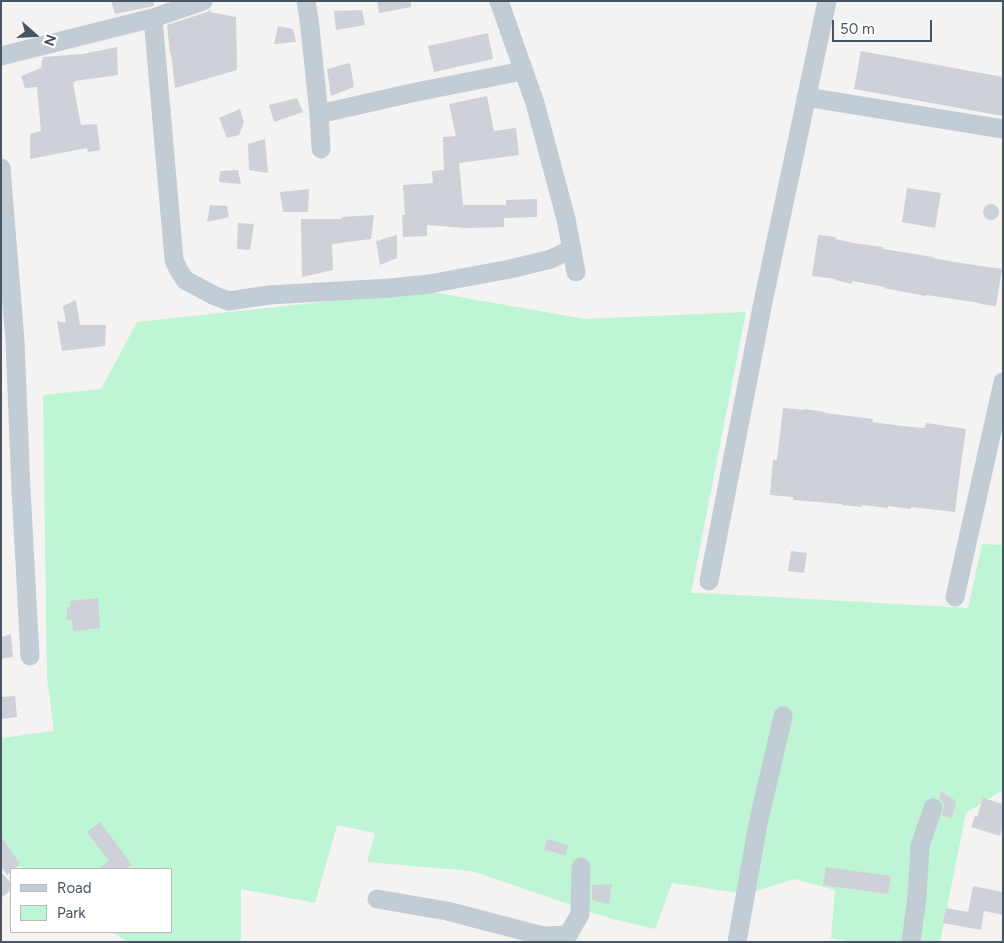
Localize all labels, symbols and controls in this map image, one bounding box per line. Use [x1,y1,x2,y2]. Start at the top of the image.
north arrow [10,10,60,60]
scale bar [834,10,934,42]
text: 50 m [840,20,875,38]
text: N [40,32,59,48]
legend [10,868,172,933]
text: Road [57,879,92,897]
text: Park [57,904,86,922]

